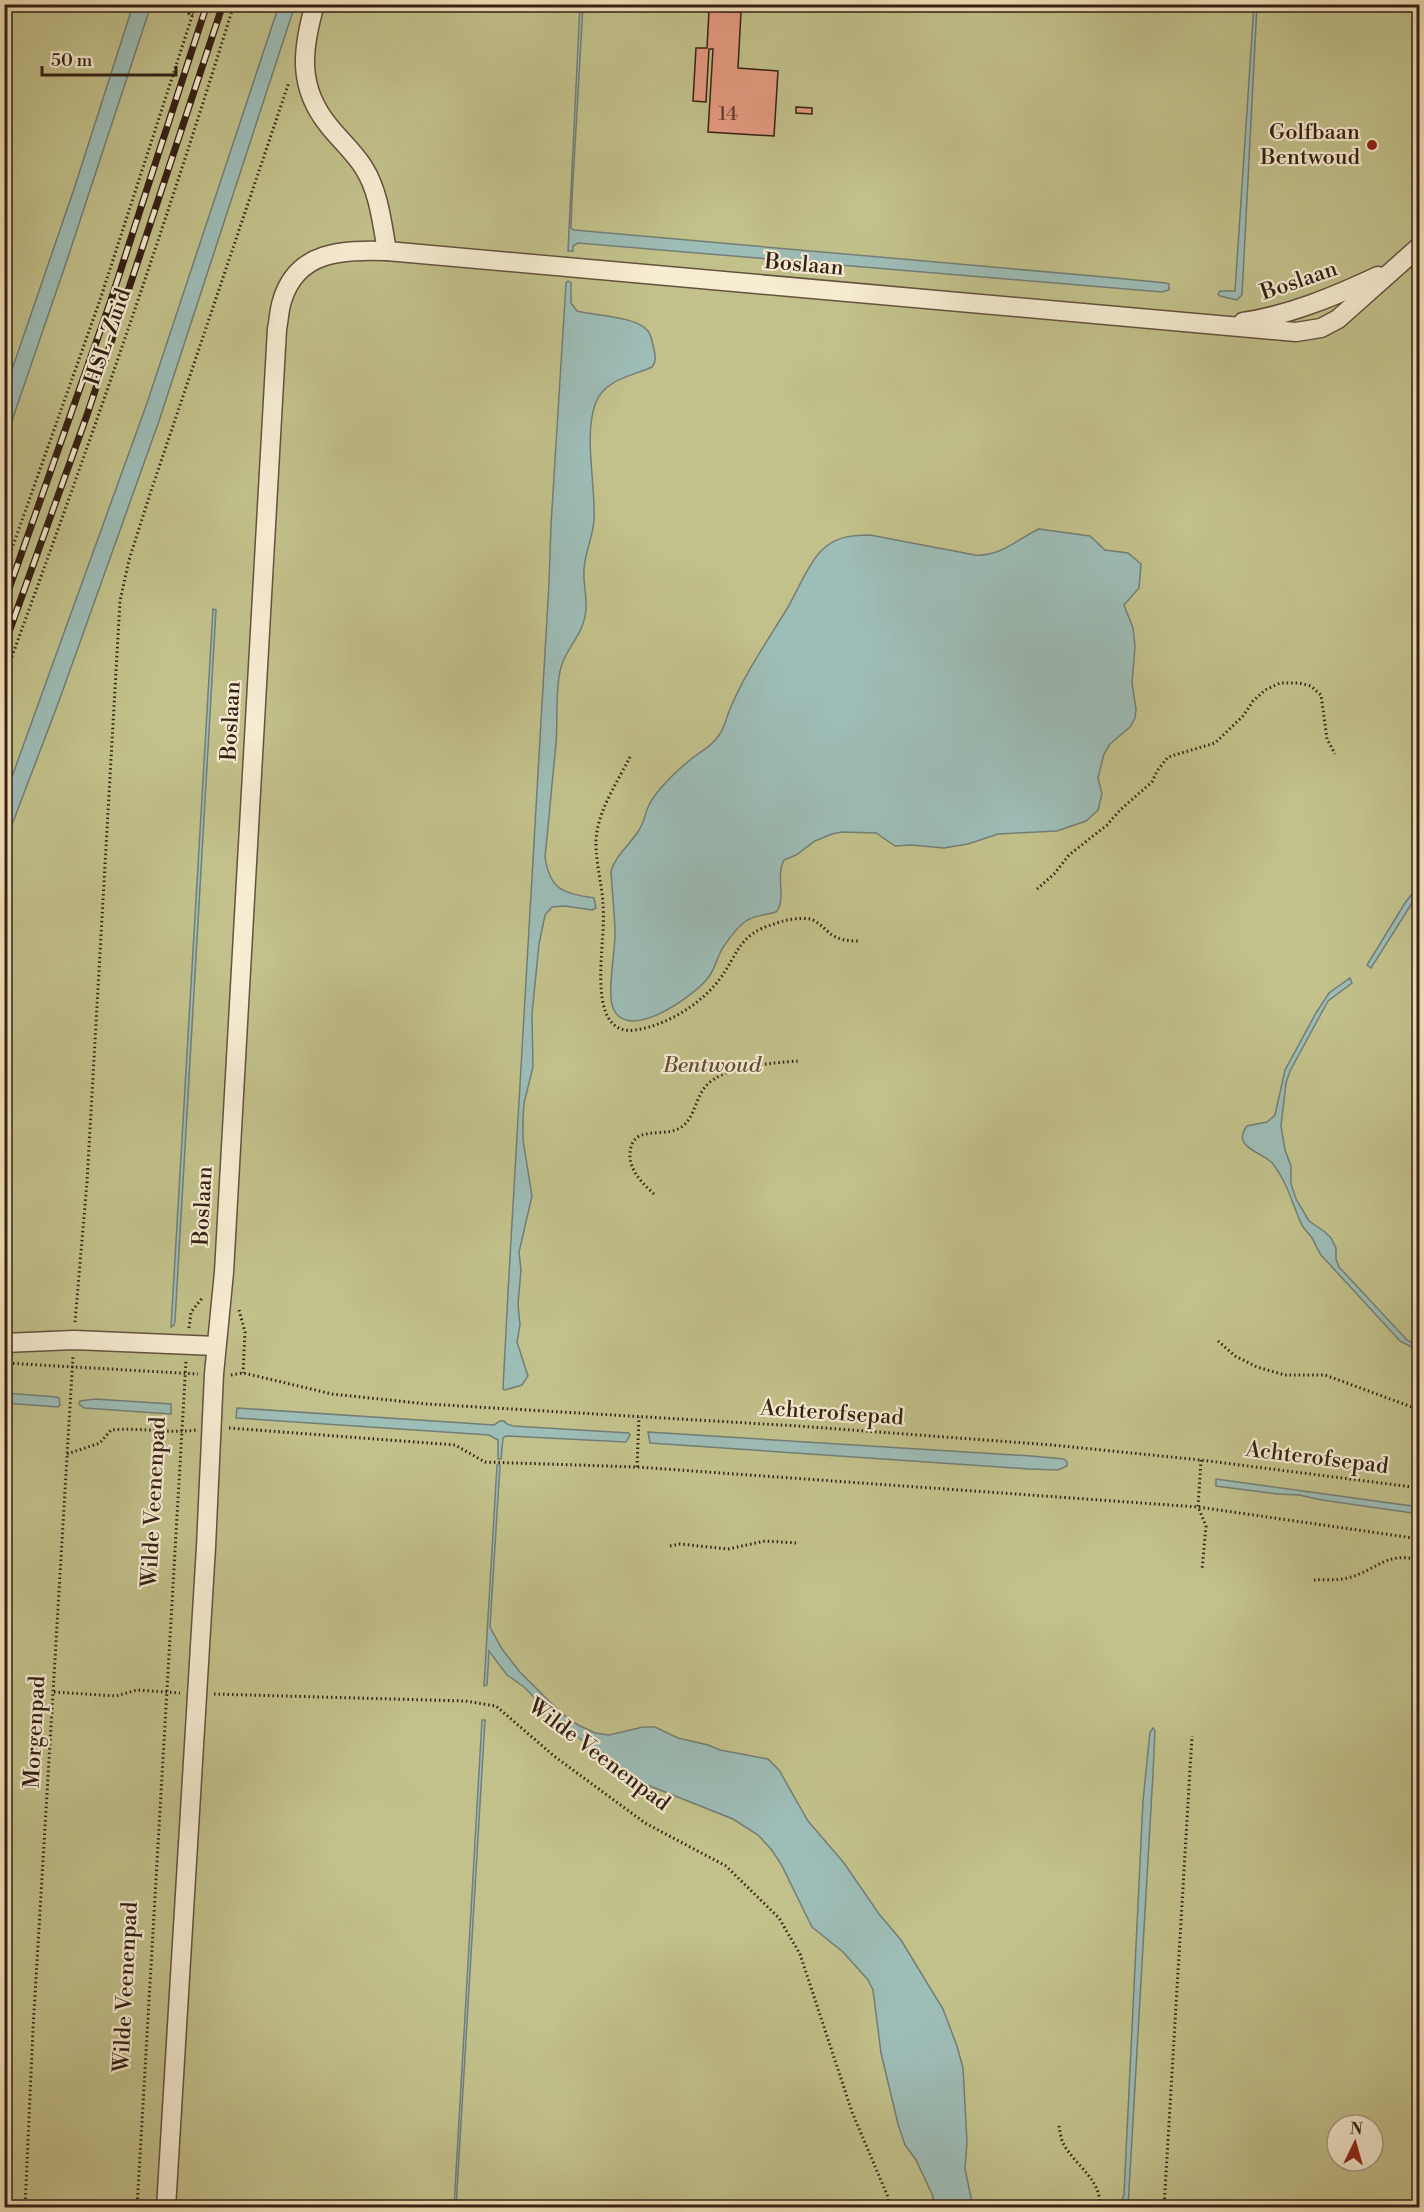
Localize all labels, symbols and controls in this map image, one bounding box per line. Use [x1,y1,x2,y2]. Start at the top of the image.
scale bar [42,39,176,77]
text: 50 m [51,49,93,72]
house number: 14 [718,102,738,127]
place label: Golfbaan Bentwoud [1259,119,1360,171]
marker: Golfbaan Bentwoud [1365,138,1379,152]
street label: Boslaan [762,248,845,282]
street label: Boslaan [1256,255,1341,307]
street label: HSL-Zuid [79,284,137,389]
street label: Boslaan [215,681,247,762]
park label: Bentwoud [662,1052,763,1079]
street label: Boslaan [187,1166,219,1247]
street label: Achterofsepad [758,1394,905,1432]
street label: Wilde Veenenpad [136,1415,172,1589]
street label: Achterofsepad [1243,1436,1390,1480]
street label: Morgenpad [19,1674,51,1789]
street label: Wilde Veenenpad [522,1692,676,1817]
street label: Wilde Veenenpad [108,1900,144,2074]
north arrow [1325,2113,1385,2173]
text: N [1349,2119,1364,2140]

